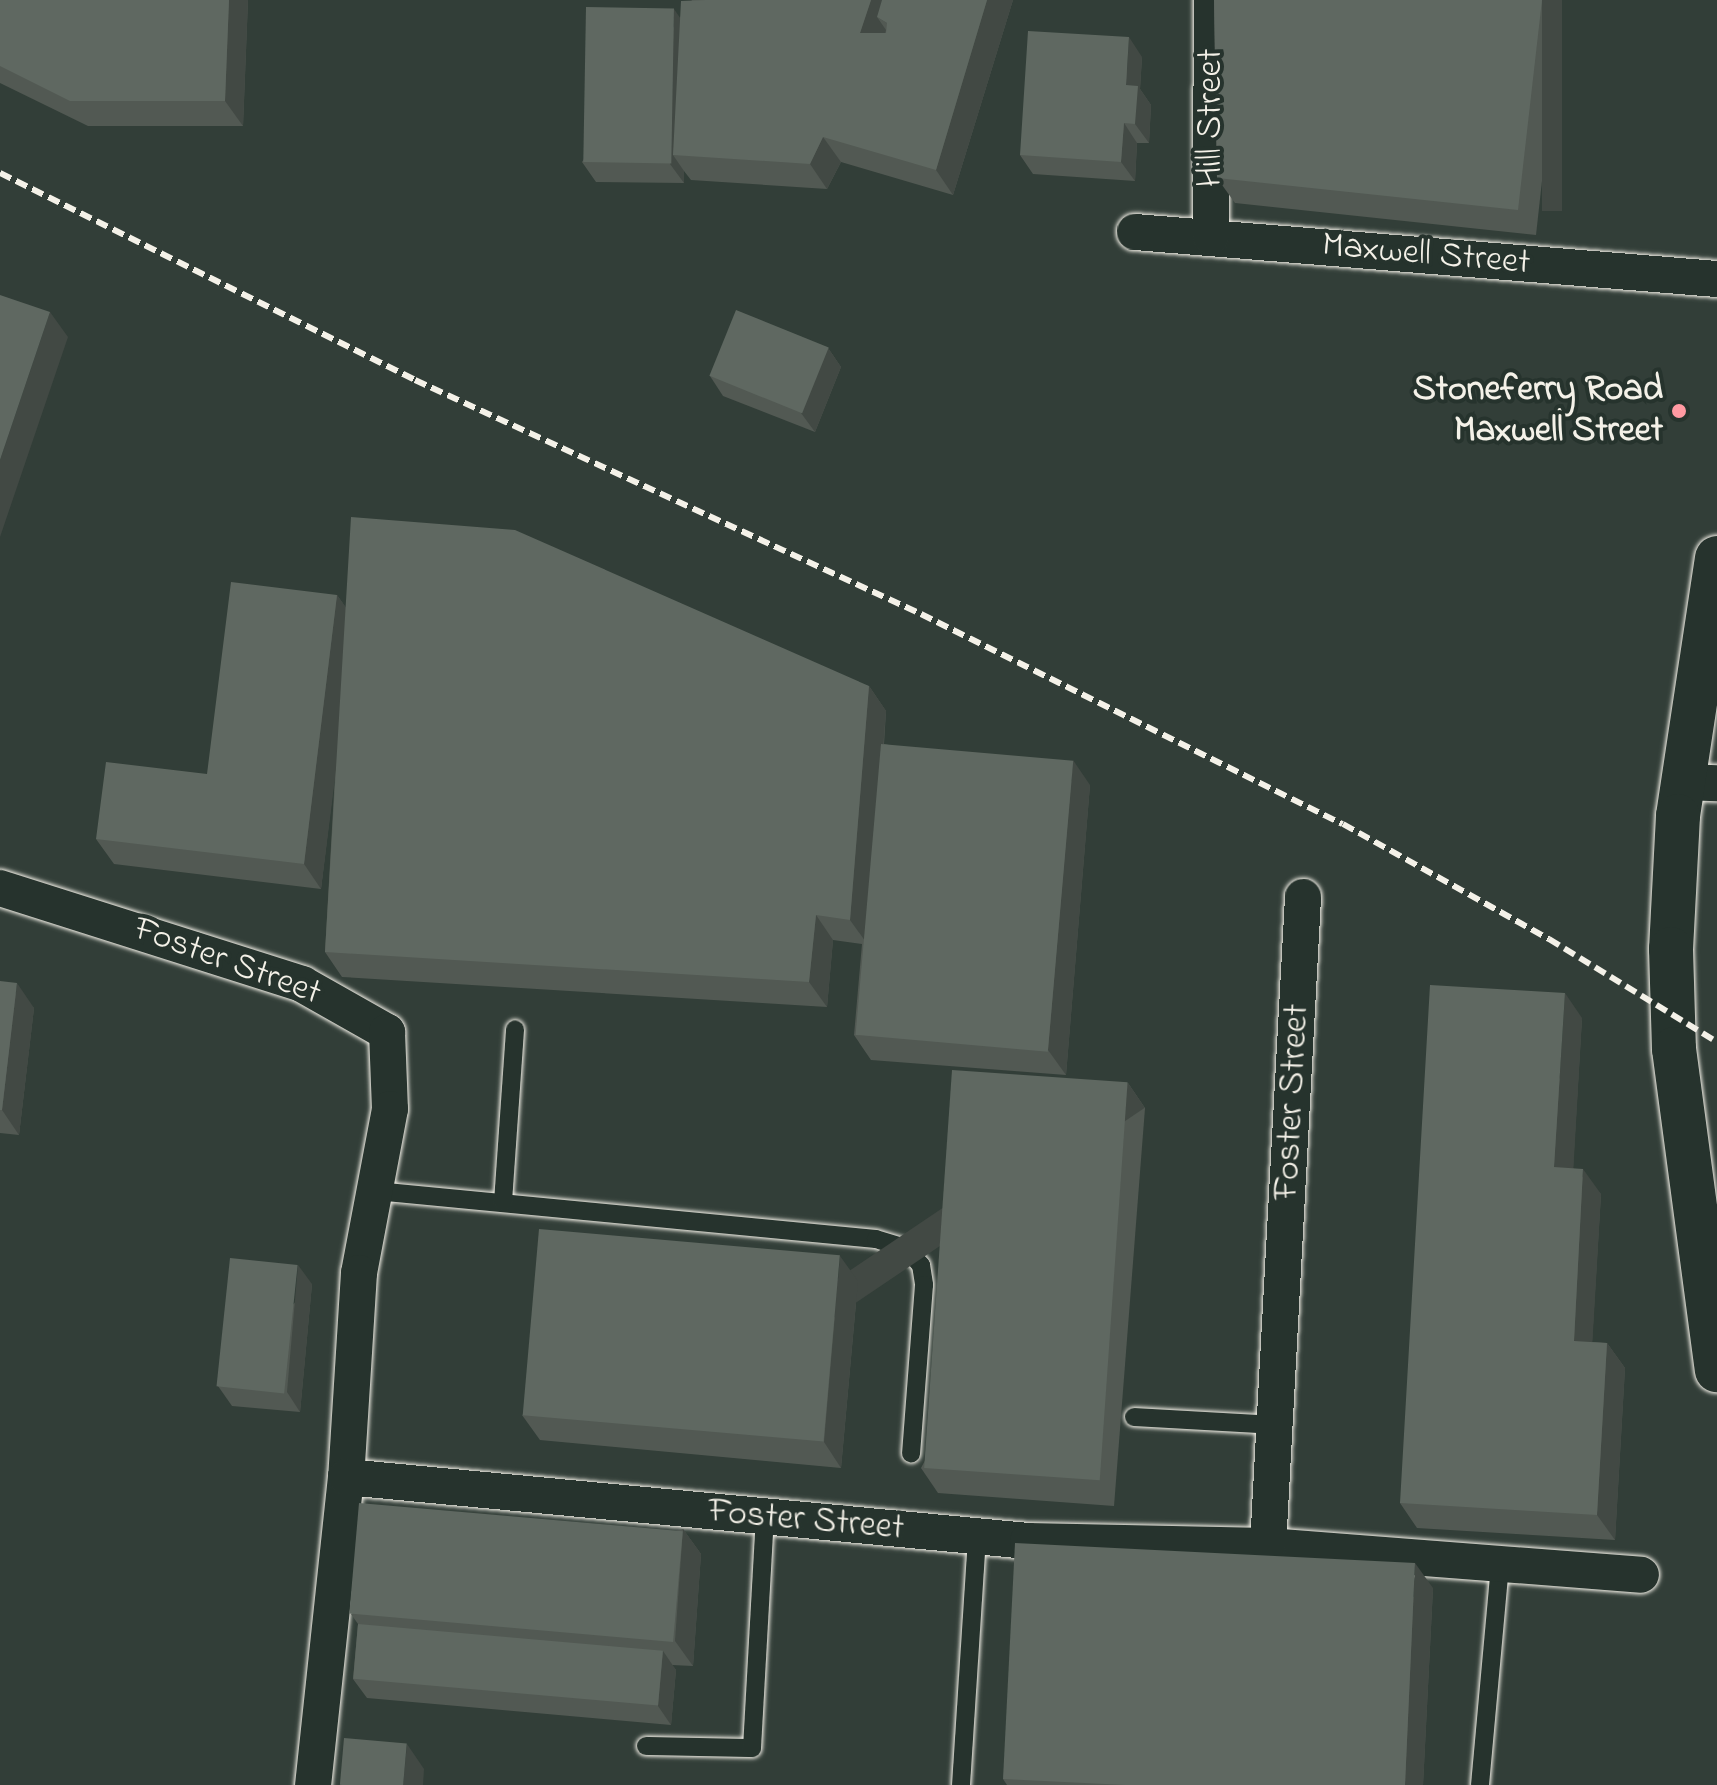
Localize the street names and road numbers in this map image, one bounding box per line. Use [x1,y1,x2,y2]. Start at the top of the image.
street label: Hill Street [1190,48,1234,188]
street label: Maxwell Street [1320,224,1532,286]
street label: Foster Street [127,908,327,1016]
street label: Foster Street [1266,1003,1320,1201]
street label: Foster Street [706,1491,906,1551]

